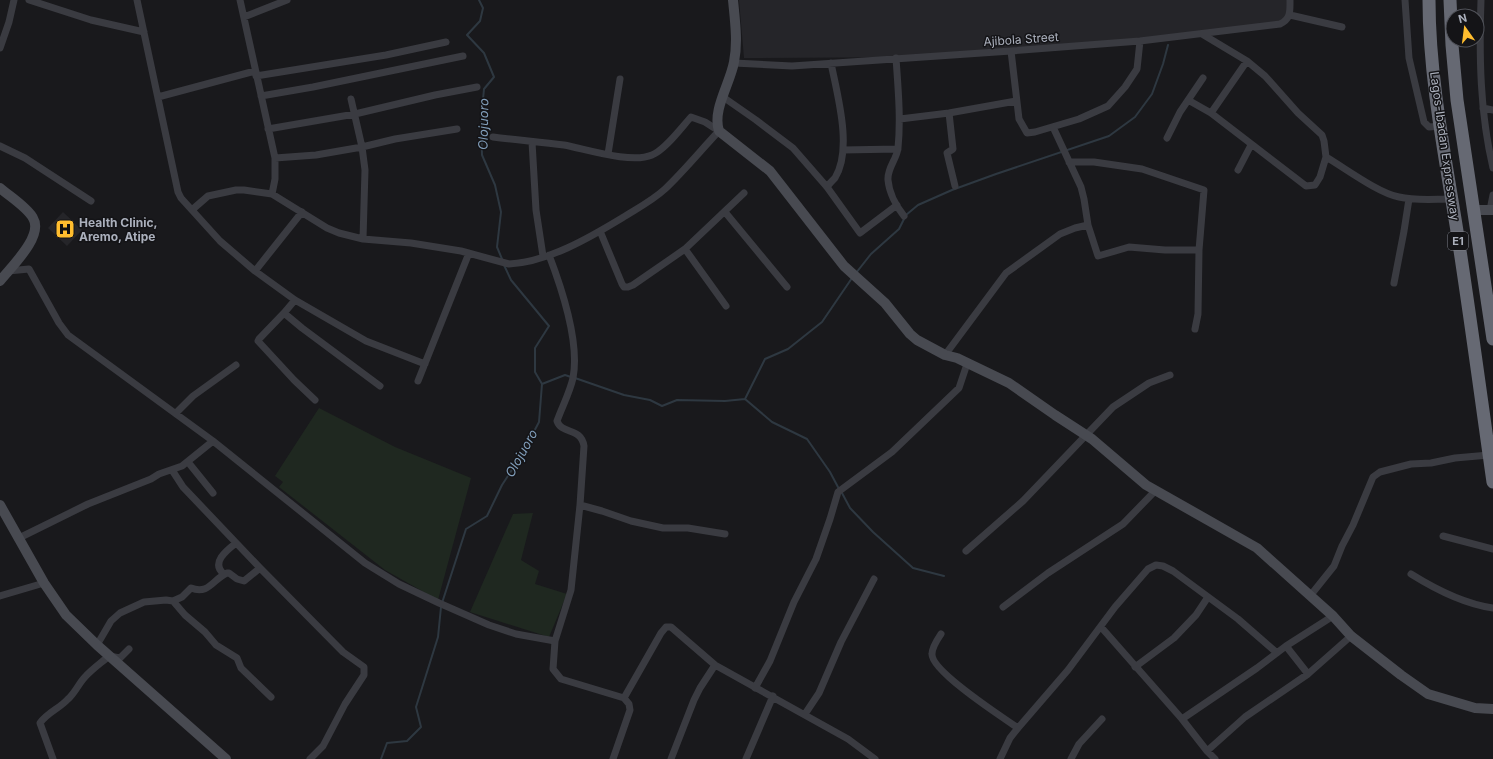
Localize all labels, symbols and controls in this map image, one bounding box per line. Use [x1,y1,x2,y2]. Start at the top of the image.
north arrow [1445,8,1485,48]
text: N [1457,10,1468,26]
street label: Ajibola Street [983,29,1059,49]
street label: Lagos-Ibadan Expressway [1427,71,1463,222]
water label: Olojuoro [475,98,491,150]
place label: Health Clinic, Aremo, Atipe [79,215,158,244]
hospital icon: Health Clinic, Aremo, Atipe [54,218,76,240]
road number: E1 [1448,232,1468,250]
water label: Olojuoro [501,426,541,480]

